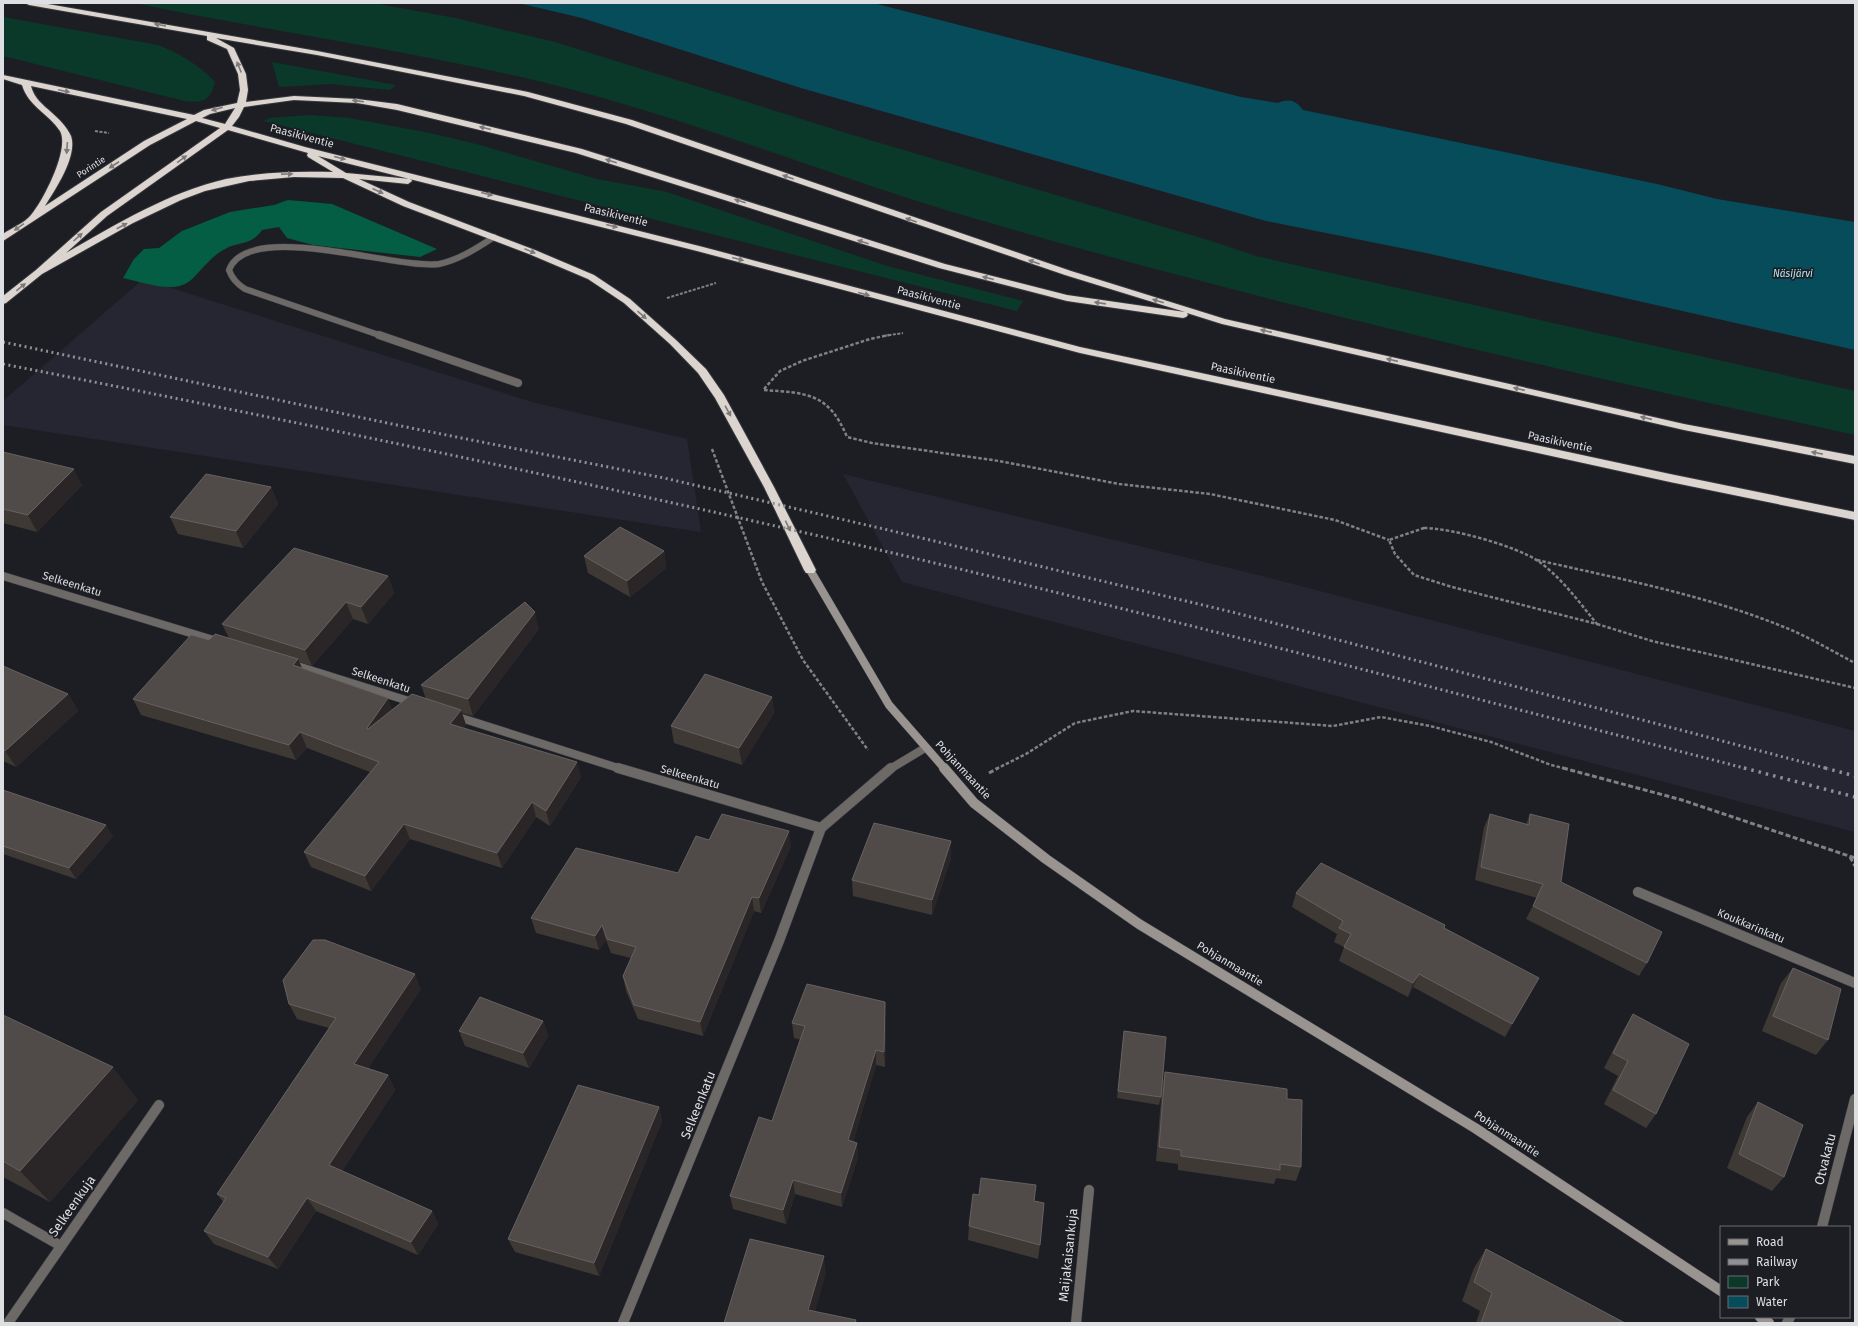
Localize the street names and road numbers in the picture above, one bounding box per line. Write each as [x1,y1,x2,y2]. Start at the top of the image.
street label: Paasikiventie [269,121,335,151]
street label: Porintie [75,154,107,180]
street label: Paasikiventie [583,201,649,229]
street label: Paasikiventie [896,283,962,313]
street label: Paasikiventie [1210,360,1276,386]
street label: Paasikiventie [1527,429,1593,455]
street label: Selkeenkatu [41,569,103,599]
street label: Selkeenkatu [350,664,412,696]
street label: Pohjanmaantie [933,738,993,802]
street label: Selkeenkatu [659,762,721,792]
street label: Koukkarinkatu [1715,906,1787,946]
street label: Pohjanmaantie [1194,939,1266,989]
street label: Selkeenkatu [678,1069,718,1141]
street label: Pohjanmaantie [1472,1108,1542,1160]
street label: Otvakatu [1811,1132,1839,1186]
street label: Selkeenkuja [45,1173,99,1239]
street label: Maijakaisankuja [1056,1207,1080,1303]

